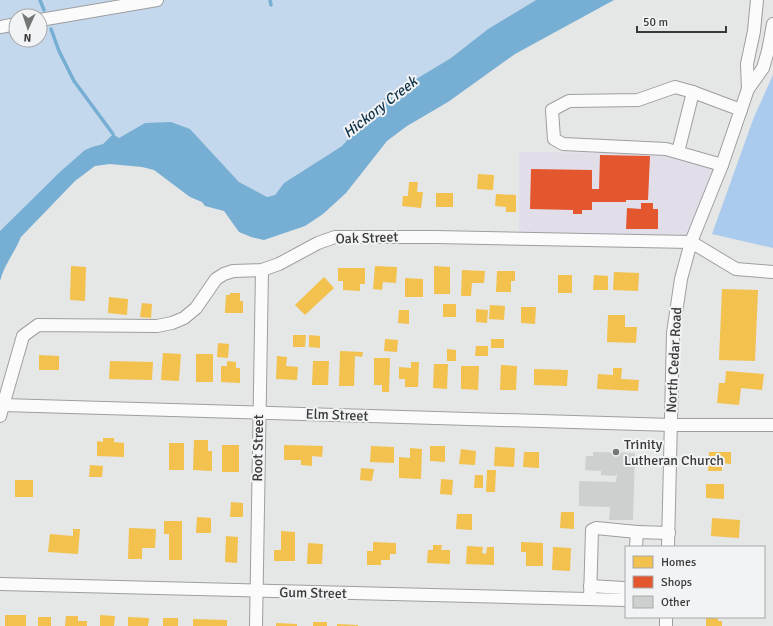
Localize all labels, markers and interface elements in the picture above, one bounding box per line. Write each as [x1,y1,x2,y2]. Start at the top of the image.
north arrow [8,8,48,48]
scale bar [637,8,726,34]
text: 50 m [643,15,668,30]
text: N [23,31,32,44]
water label: Hickory Creek [339,71,422,142]
street label: Oak Street [335,228,399,248]
street label: North Cedar Road [663,307,685,413]
street label: Elm Street [305,405,369,425]
street label: Root Street [249,414,267,482]
place label: Trinity Lutheran Church [624,436,724,469]
marker: Trinity Lutheran Church [611,447,621,457]
legend [625,546,765,618]
text: Homes [661,555,696,570]
text: Shops [661,575,692,590]
street label: Gum Street [279,584,347,602]
text: Other [661,595,691,610]

